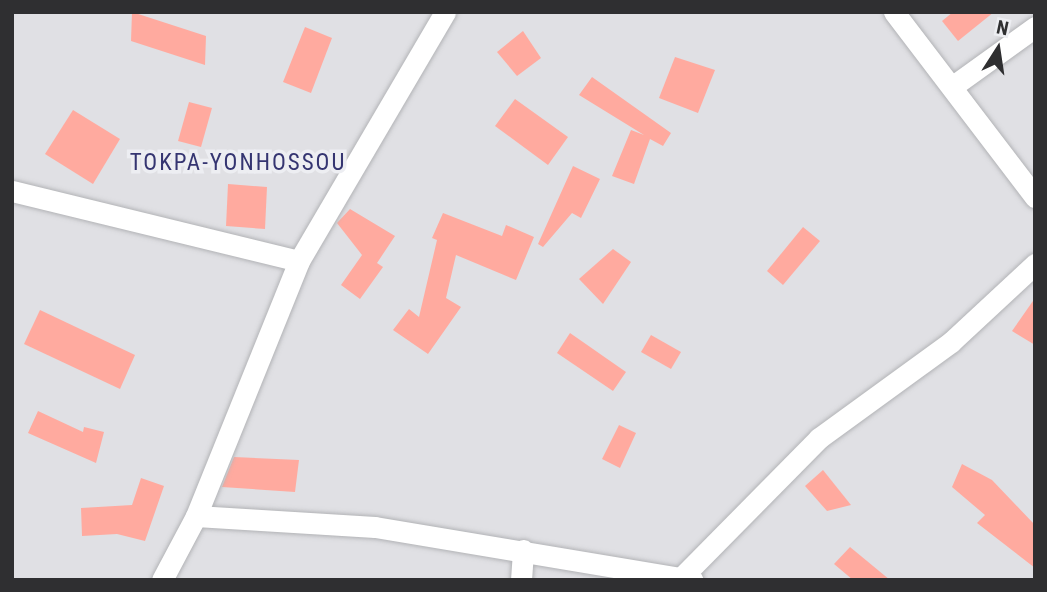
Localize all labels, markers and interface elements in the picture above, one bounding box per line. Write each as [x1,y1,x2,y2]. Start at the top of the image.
north arrow [963,14,1033,84]
text: N [994,16,1011,40]
district label: TOKPA-YONHOSSOU [132,149,344,177]

